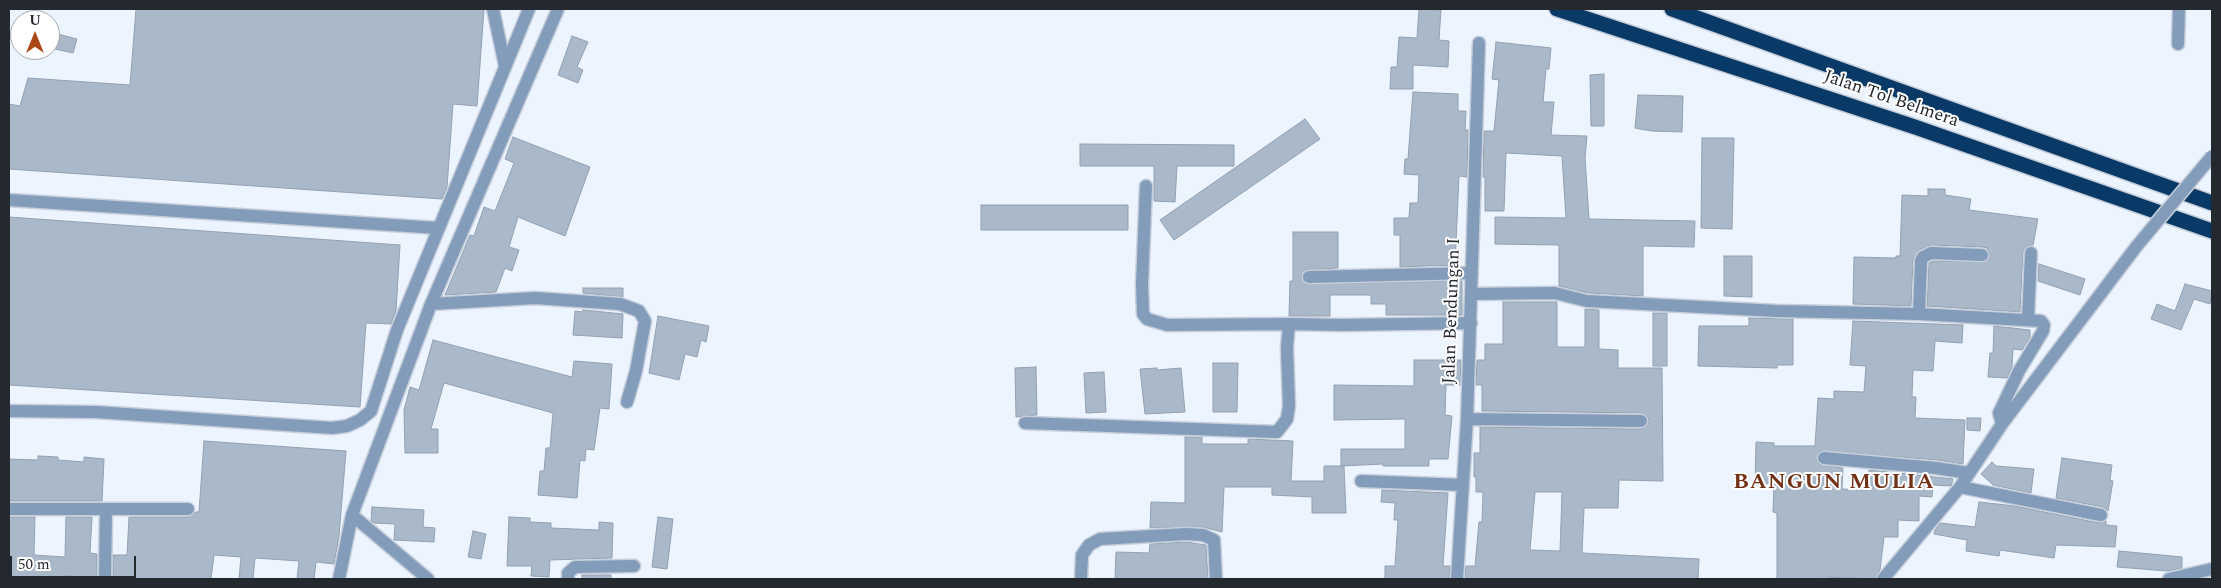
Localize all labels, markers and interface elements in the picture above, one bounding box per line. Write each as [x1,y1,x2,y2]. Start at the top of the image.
north arrow [10,10,60,60]
text: U [29,10,41,31]
street label: Jalan Tol Belmera [1821,67,1961,133]
street label: Jalan Bendungan I [1440,237,1466,385]
district label: BANGUN MULIA [1732,471,1936,497]
scale bar [12,546,139,578]
text: 50 m [18,553,50,576]

